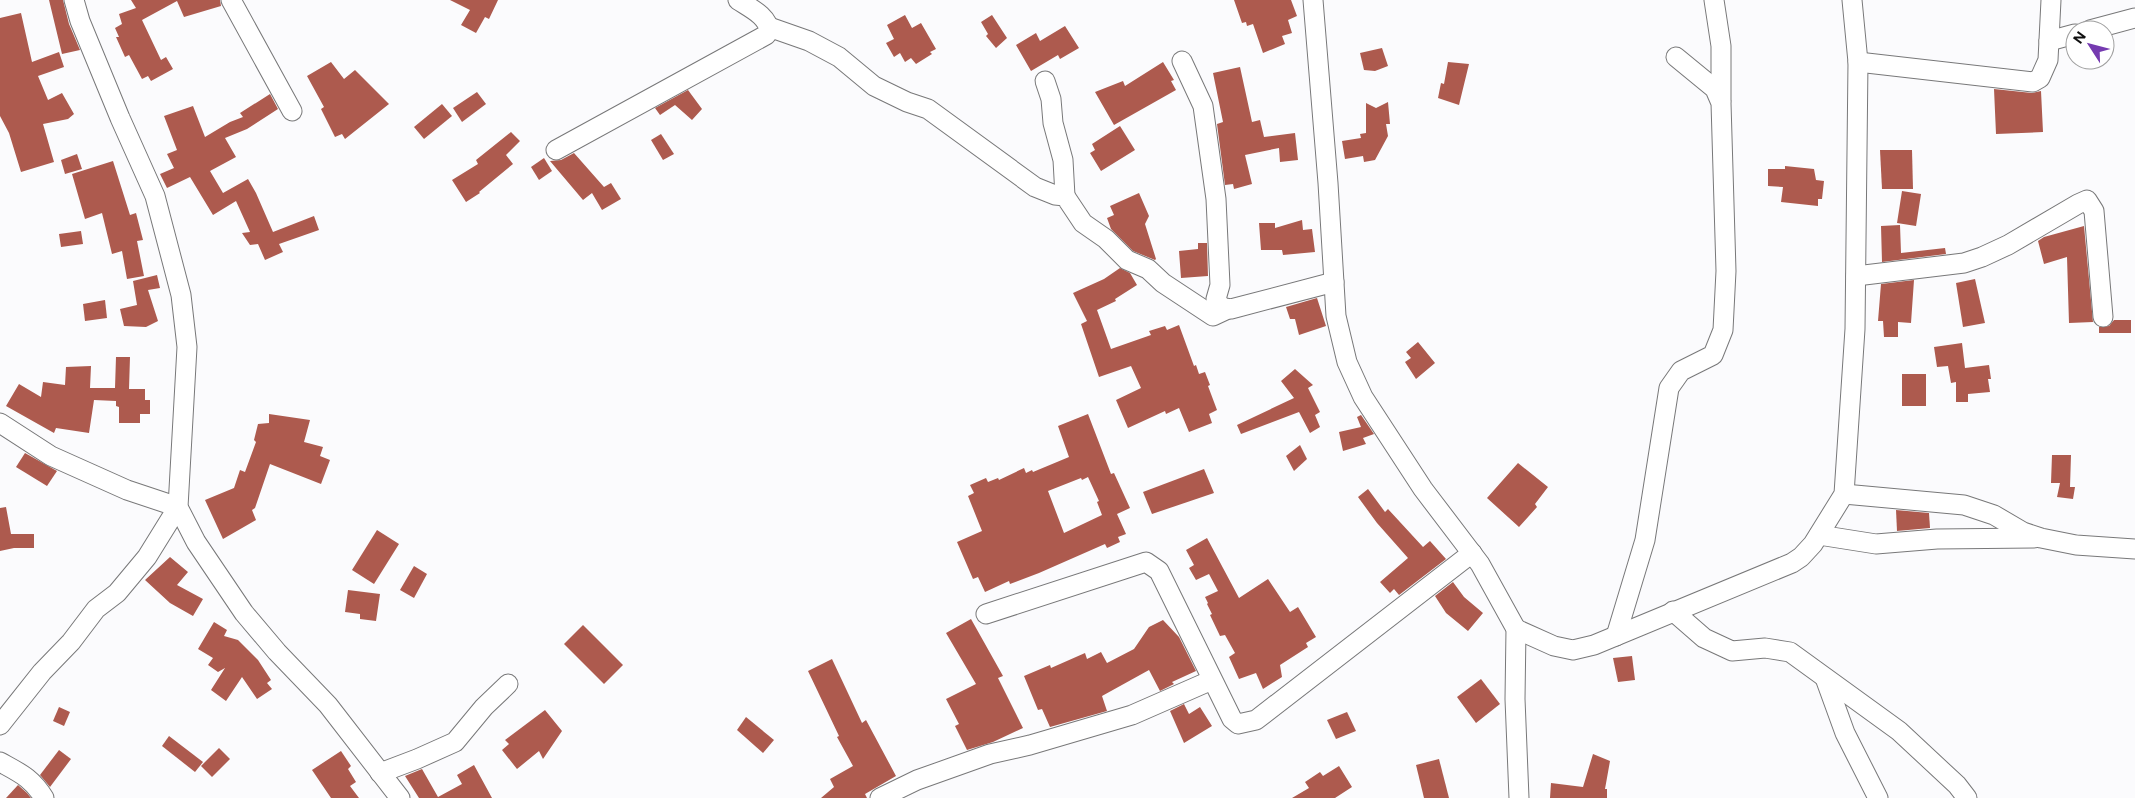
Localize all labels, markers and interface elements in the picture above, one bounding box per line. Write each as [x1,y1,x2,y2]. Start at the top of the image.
north arrow [2065,20,2115,70]
text: N [2070,28,2090,47]

